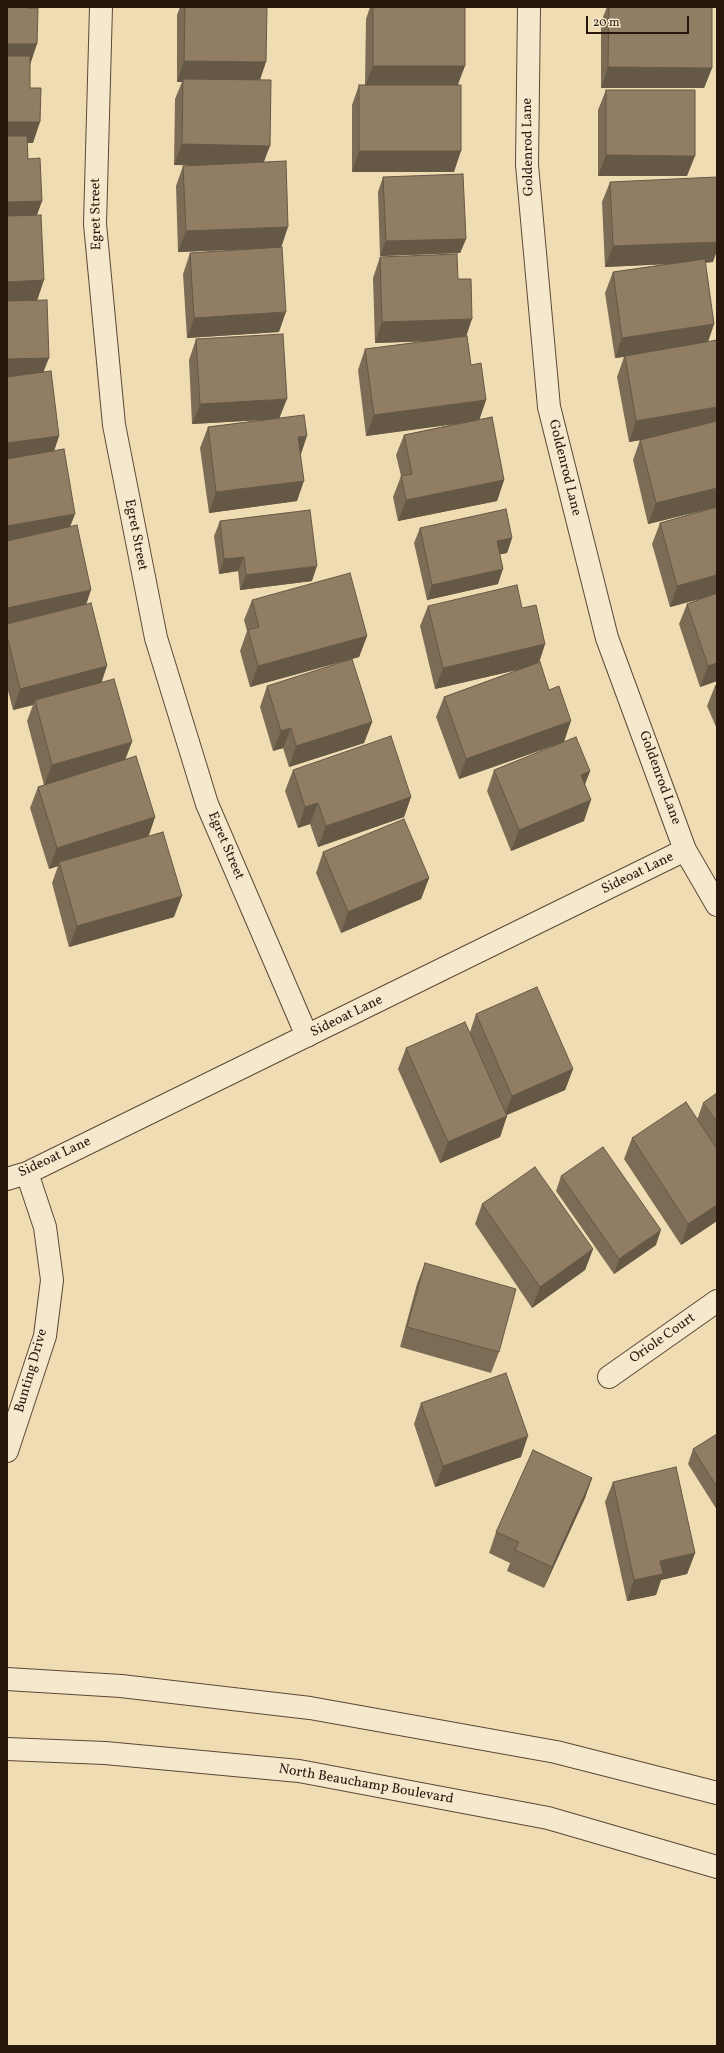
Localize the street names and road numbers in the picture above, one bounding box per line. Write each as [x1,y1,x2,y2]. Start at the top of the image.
street label: Goldenrod Lane [520,98,538,196]
street label: Egret Street [88,178,106,250]
street label: Goldenrod Lane [544,418,584,518]
street label: Egret Street [120,498,150,572]
street label: Goldenrod Lane [634,729,684,827]
street label: Egret Street [203,809,247,883]
street label: Sideoat Lane [599,849,677,899]
street label: Sideoat Lane [308,992,386,1042]
street label: Sideoat Lane [16,1134,94,1182]
street label: Oriole Court [627,1310,699,1368]
street label: Bunting Drive [12,1327,52,1415]
street label: North Beauchamp Boulevard [277,1761,455,1809]

